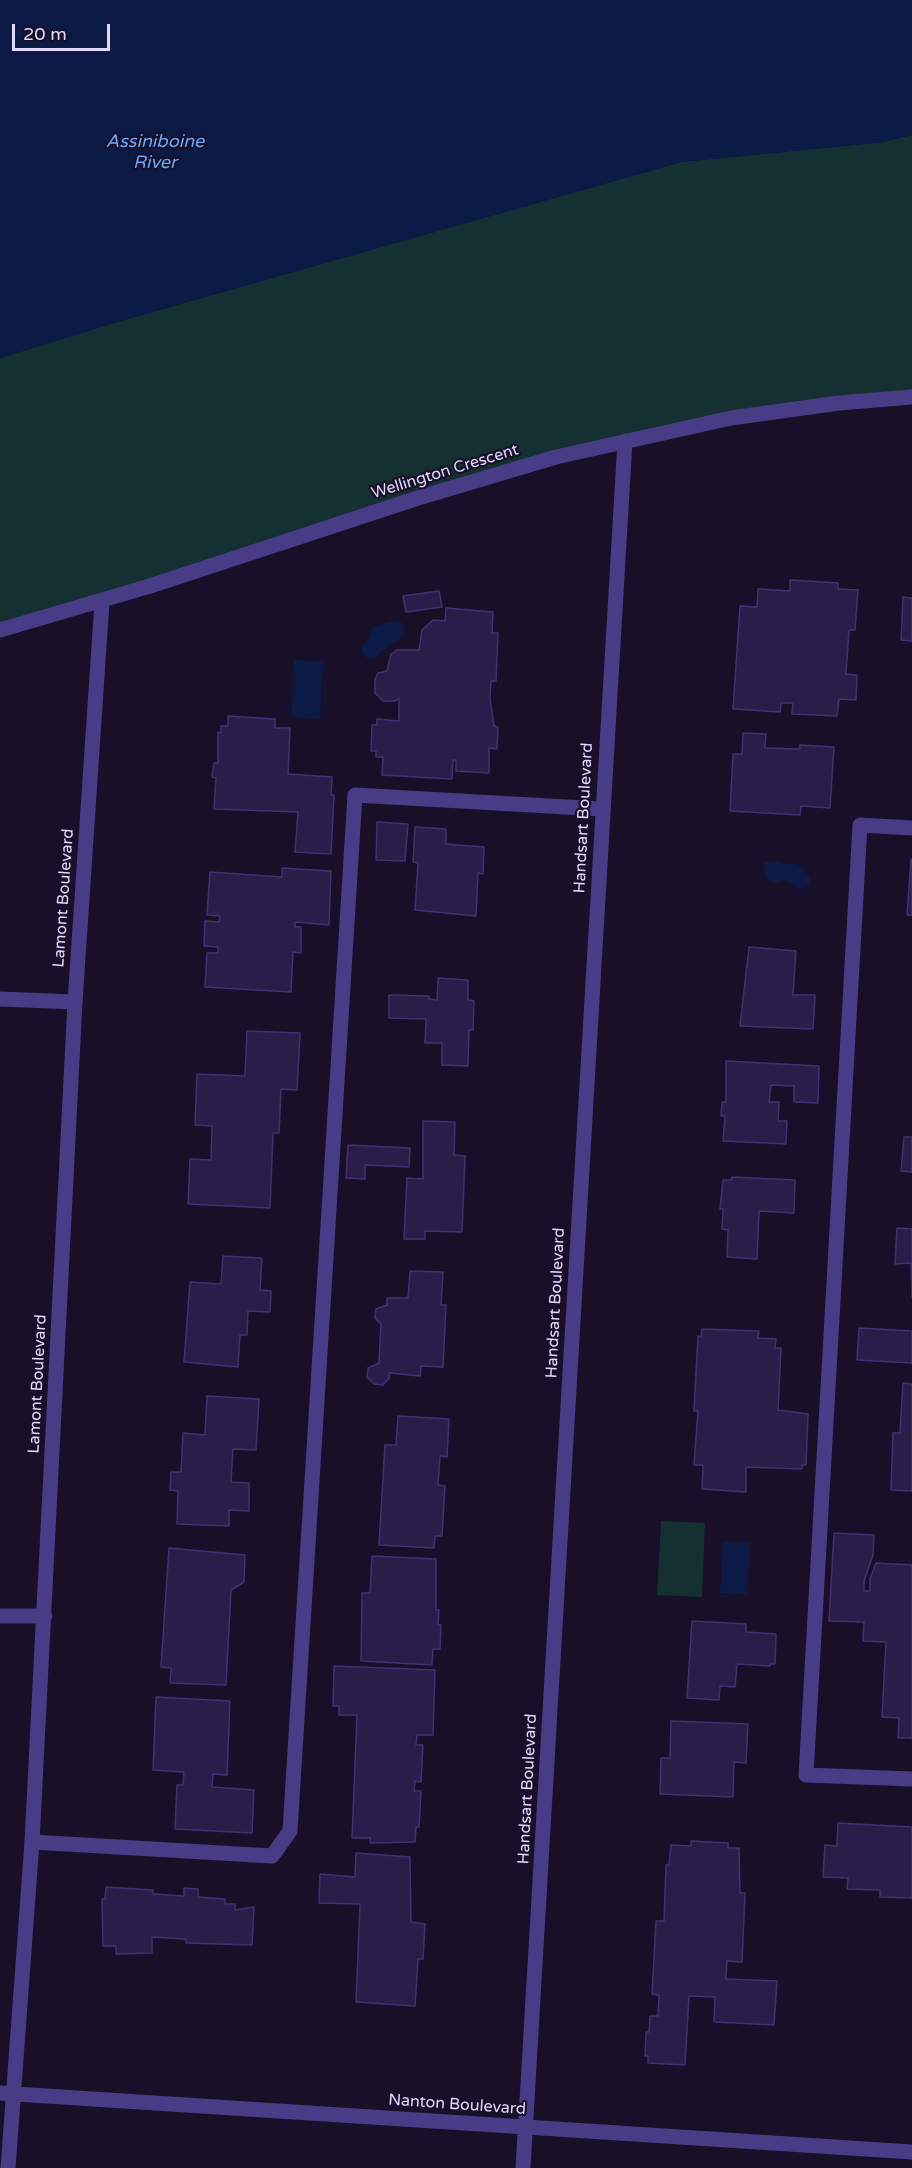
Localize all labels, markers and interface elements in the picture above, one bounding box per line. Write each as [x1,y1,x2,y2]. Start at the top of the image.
scale bar [15,12,112,50]
text: 20 m [23,23,67,45]
water label: Assiniboine River [106,131,204,174]
street label: Wellington Crescent [369,440,521,504]
street label: Handsart Boulevard [570,742,598,894]
street label: Lamont Boulevard [50,828,78,968]
street label: Handsart Boulevard [542,1227,570,1379]
street label: Lamont Boulevard [25,1314,51,1454]
street label: Handsart Boulevard [514,1713,542,1865]
street label: Nanton Boulevard [388,2091,526,2119]

